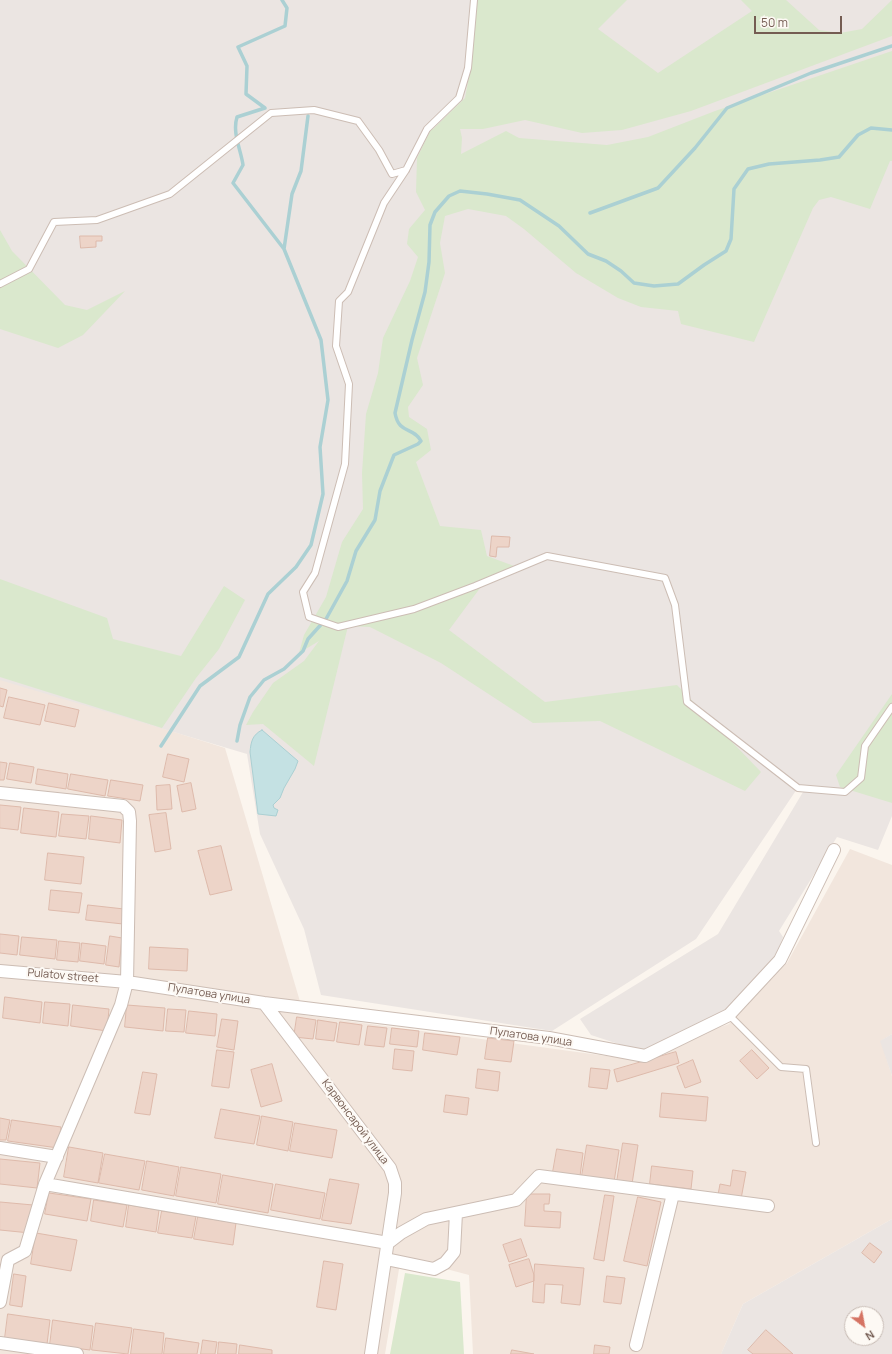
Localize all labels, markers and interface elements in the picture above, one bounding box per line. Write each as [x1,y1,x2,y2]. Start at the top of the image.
scale bar [756,8,844,34]
text: 50 m [761,14,788,31]
street label: Pulatov street [27,966,99,986]
street label: Пулатова улица [167,981,251,1007]
street label: Пулатова улица [489,1025,573,1049]
street label: Карвонсарой улица [319,1077,391,1167]
north arrow [844,1306,884,1346]
text: N [863,1327,877,1344]

